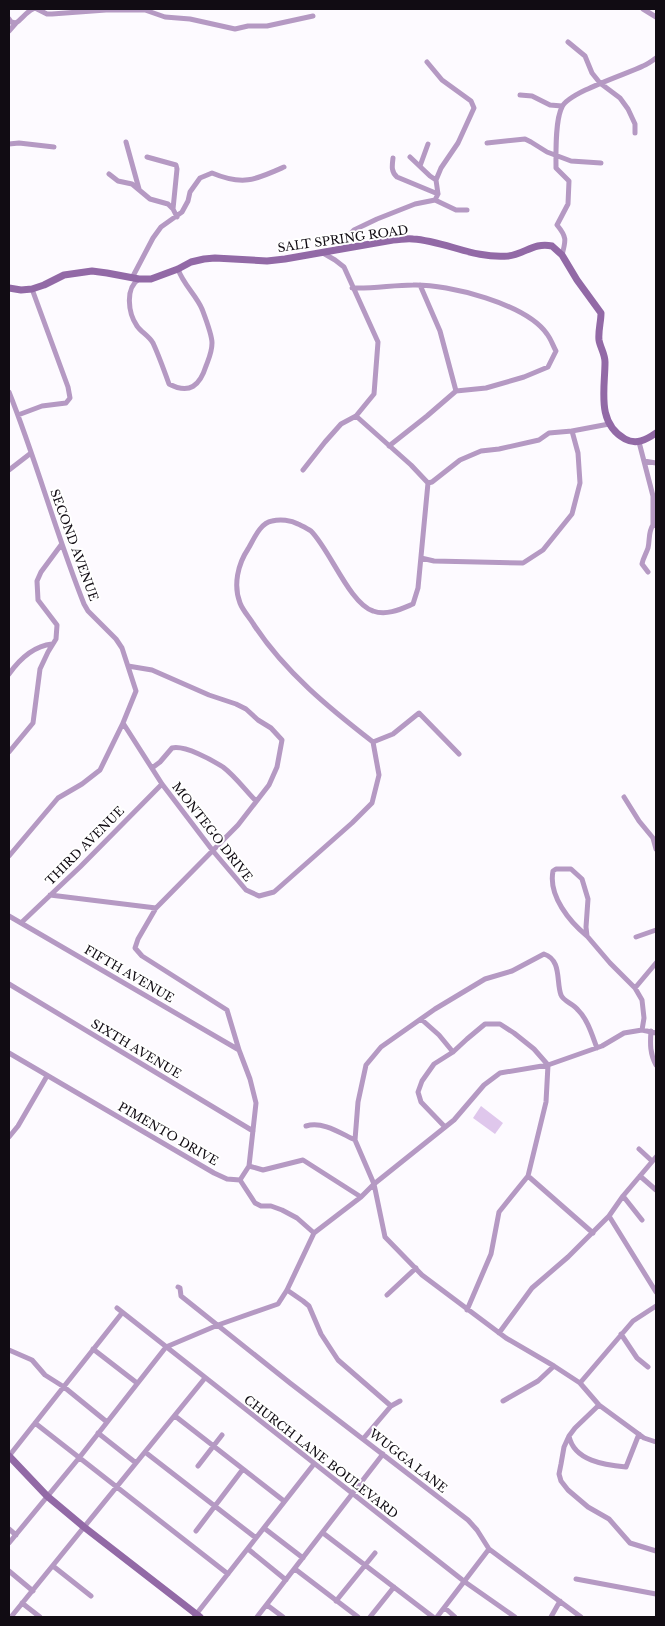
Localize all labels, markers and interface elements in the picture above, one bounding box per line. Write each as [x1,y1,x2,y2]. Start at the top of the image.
street label: SALT SPRING ROAD [277,222,409,255]
street label: SECOND AVENUE [47,487,102,603]
street label: MONTEGO DRIVE [169,779,256,884]
street label: THIRD AVENUE [42,803,127,888]
street label: FIFTH AVENUE [82,942,177,1005]
street label: SIXTH AVENUE [88,1016,184,1082]
street label: PIMENTO DRIVE [115,1099,221,1168]
street label: CHURCH LANE BOULEVARD [241,1392,401,1521]
street label: WUGGA LANE [366,1425,450,1496]

